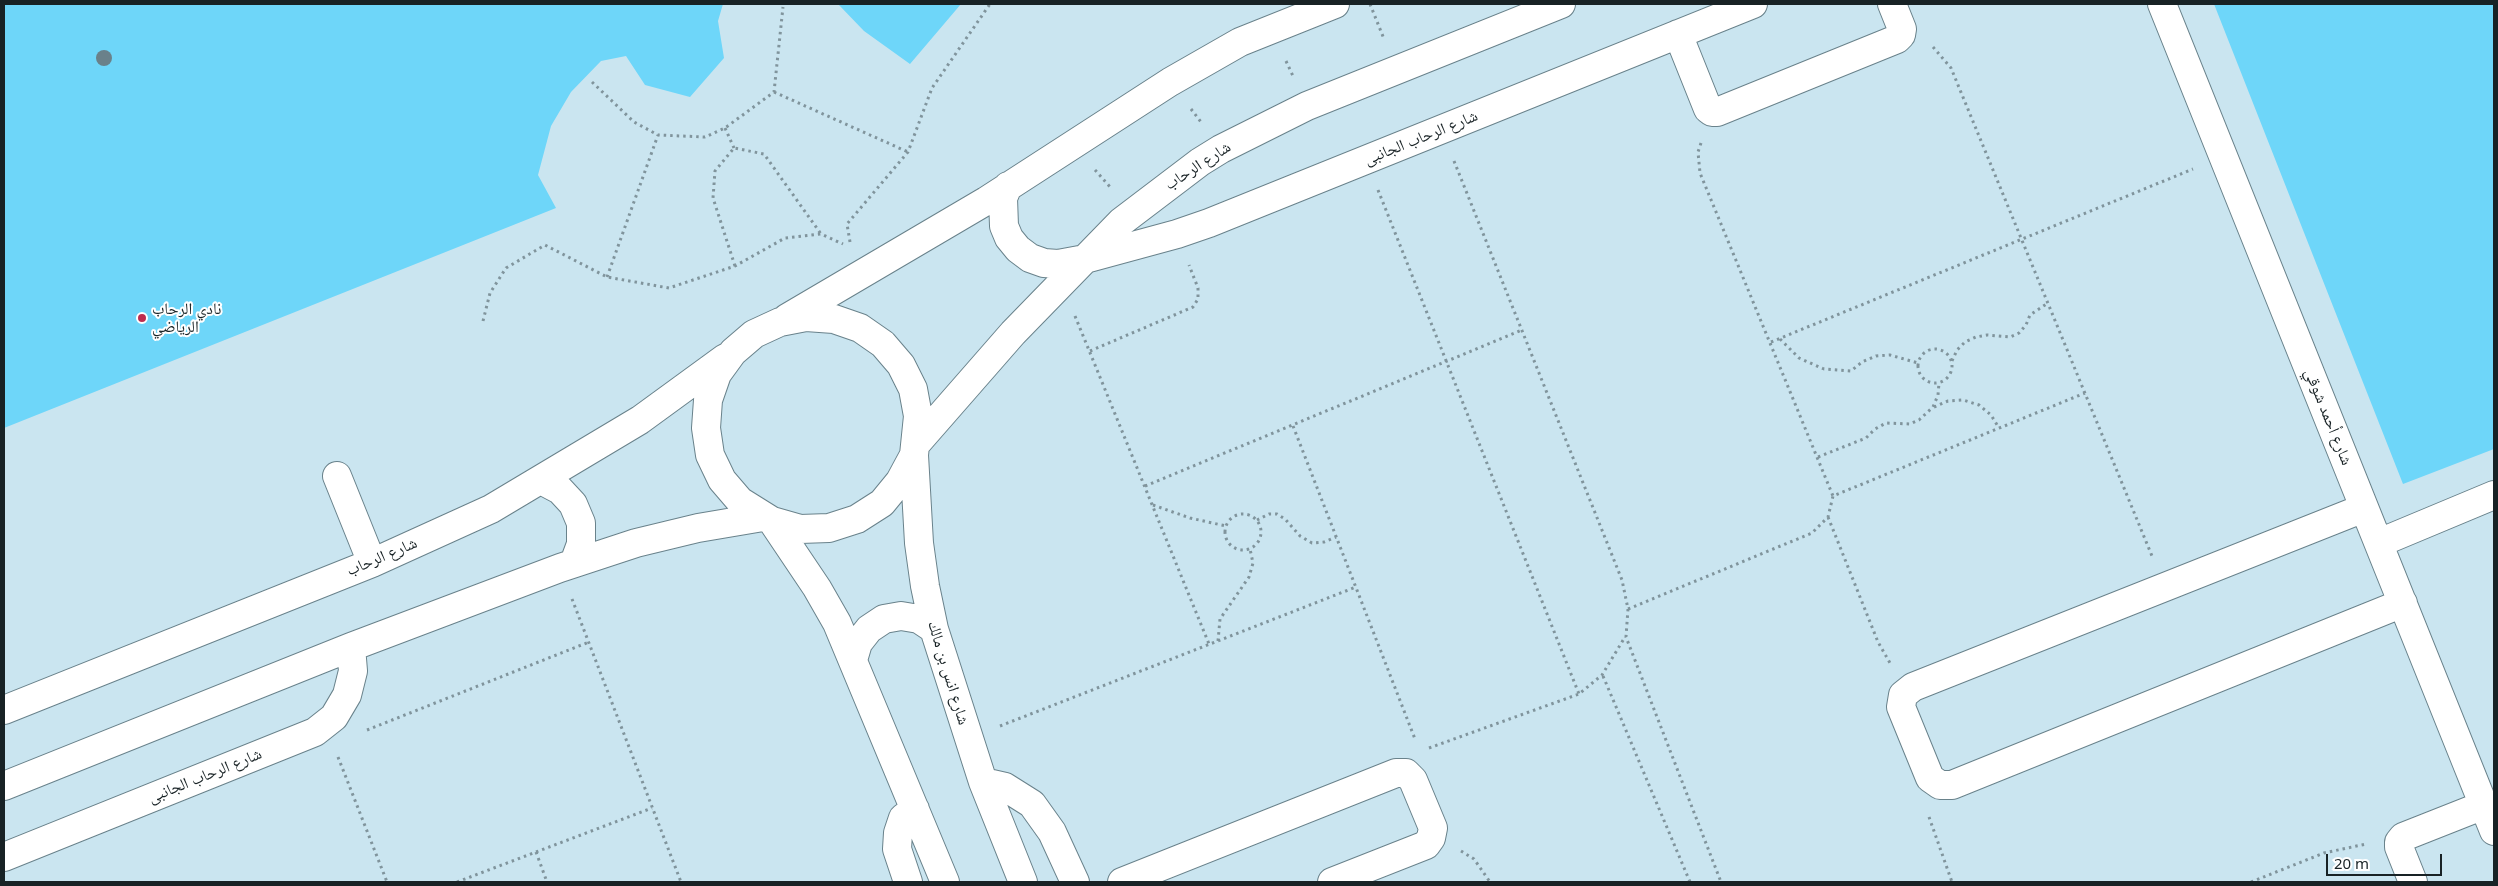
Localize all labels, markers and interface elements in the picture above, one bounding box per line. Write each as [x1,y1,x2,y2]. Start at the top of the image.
street label: شارع الرحاب الجانبى [1361,106,1481,170]
street label: شارع الرحاب [1161,138,1235,194]
place label: نادي الرحاب الرياضي [152,299,221,337]
marker: نادي الرحاب الرياضي [136,312,148,324]
street label: شارع أحمد شوقي [2300,366,2356,468]
street label: شارع الرحاب [344,534,420,580]
street label: شارع انس بن مالك [923,619,973,727]
street label: شارع الرحاب الجانبى [145,744,265,808]
scale bar [2328,844,2444,876]
text: 20 m [2334,853,2369,873]

